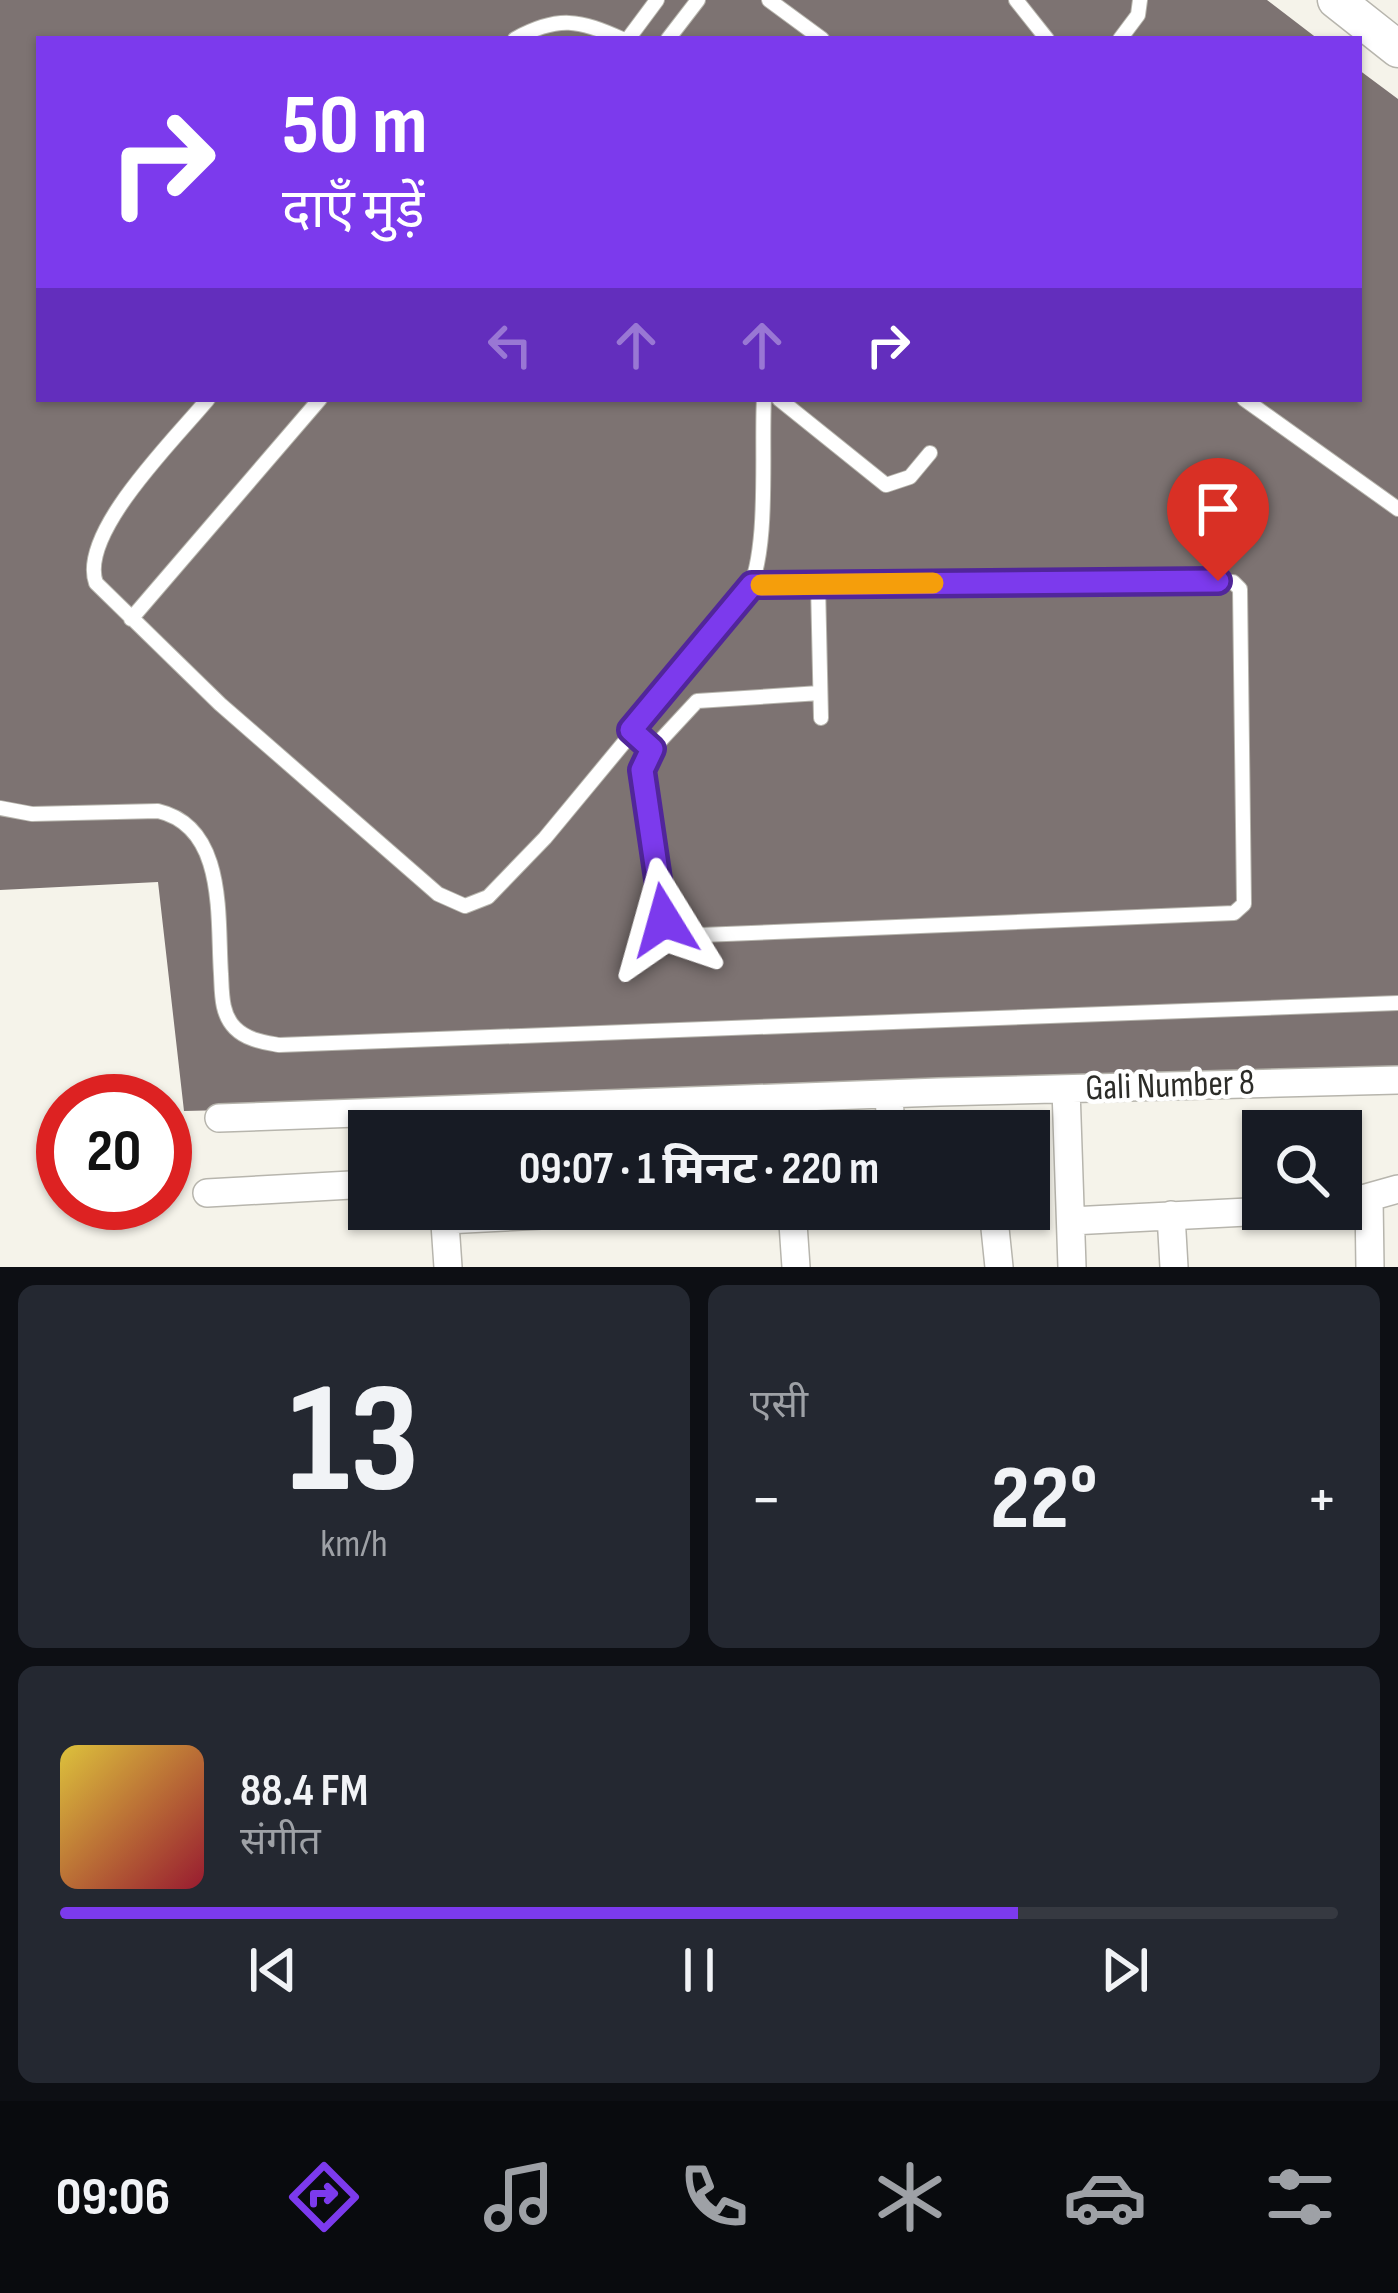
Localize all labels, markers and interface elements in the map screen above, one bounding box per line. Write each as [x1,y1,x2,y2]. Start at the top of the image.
text: 50 m [282,76,428,177]
icon: right [84,84,240,240]
text: दाएँ मुड़ें [282,178,424,243]
icon: left [477,312,543,378]
icon: ahead [603,312,669,378]
icon: ahead [729,312,795,378]
icon: right [855,312,921,378]
pin [1167,458,1269,581]
icon: arrive [1185,476,1251,542]
position arrow [601,857,727,983]
street label: Gali Number 8 [1085,1062,1255,1110]
speed limit sign: 20 [36,1074,192,1230]
map controls [1242,1110,1362,1230]
button: search [1242,1110,1362,1230]
text: 09:07 · 1 मिनट · 220 m [519,1142,879,1197]
text: 13 [288,1349,420,1536]
text: एसी [750,1382,808,1429]
text: 22° [990,1446,1098,1554]
text: − [750,1461,782,1540]
text: + [1306,1461,1338,1540]
text: km/h [320,1521,388,1568]
text: 88.4 FM [240,1764,368,1819]
text: संगीत [240,1819,321,1866]
icon: previous [240,1937,306,2003]
icon: pause [666,1937,732,2003]
icon: next [1092,1937,1158,2003]
icon: directions [282,2155,366,2239]
icon: music [477,2155,561,2239]
icon: phone [672,2155,756,2239]
icon: climate [868,2155,952,2239]
icon: car [1063,2155,1147,2239]
icon: filters [1258,2155,1342,2239]
text: 09:06 [56,2165,170,2230]

